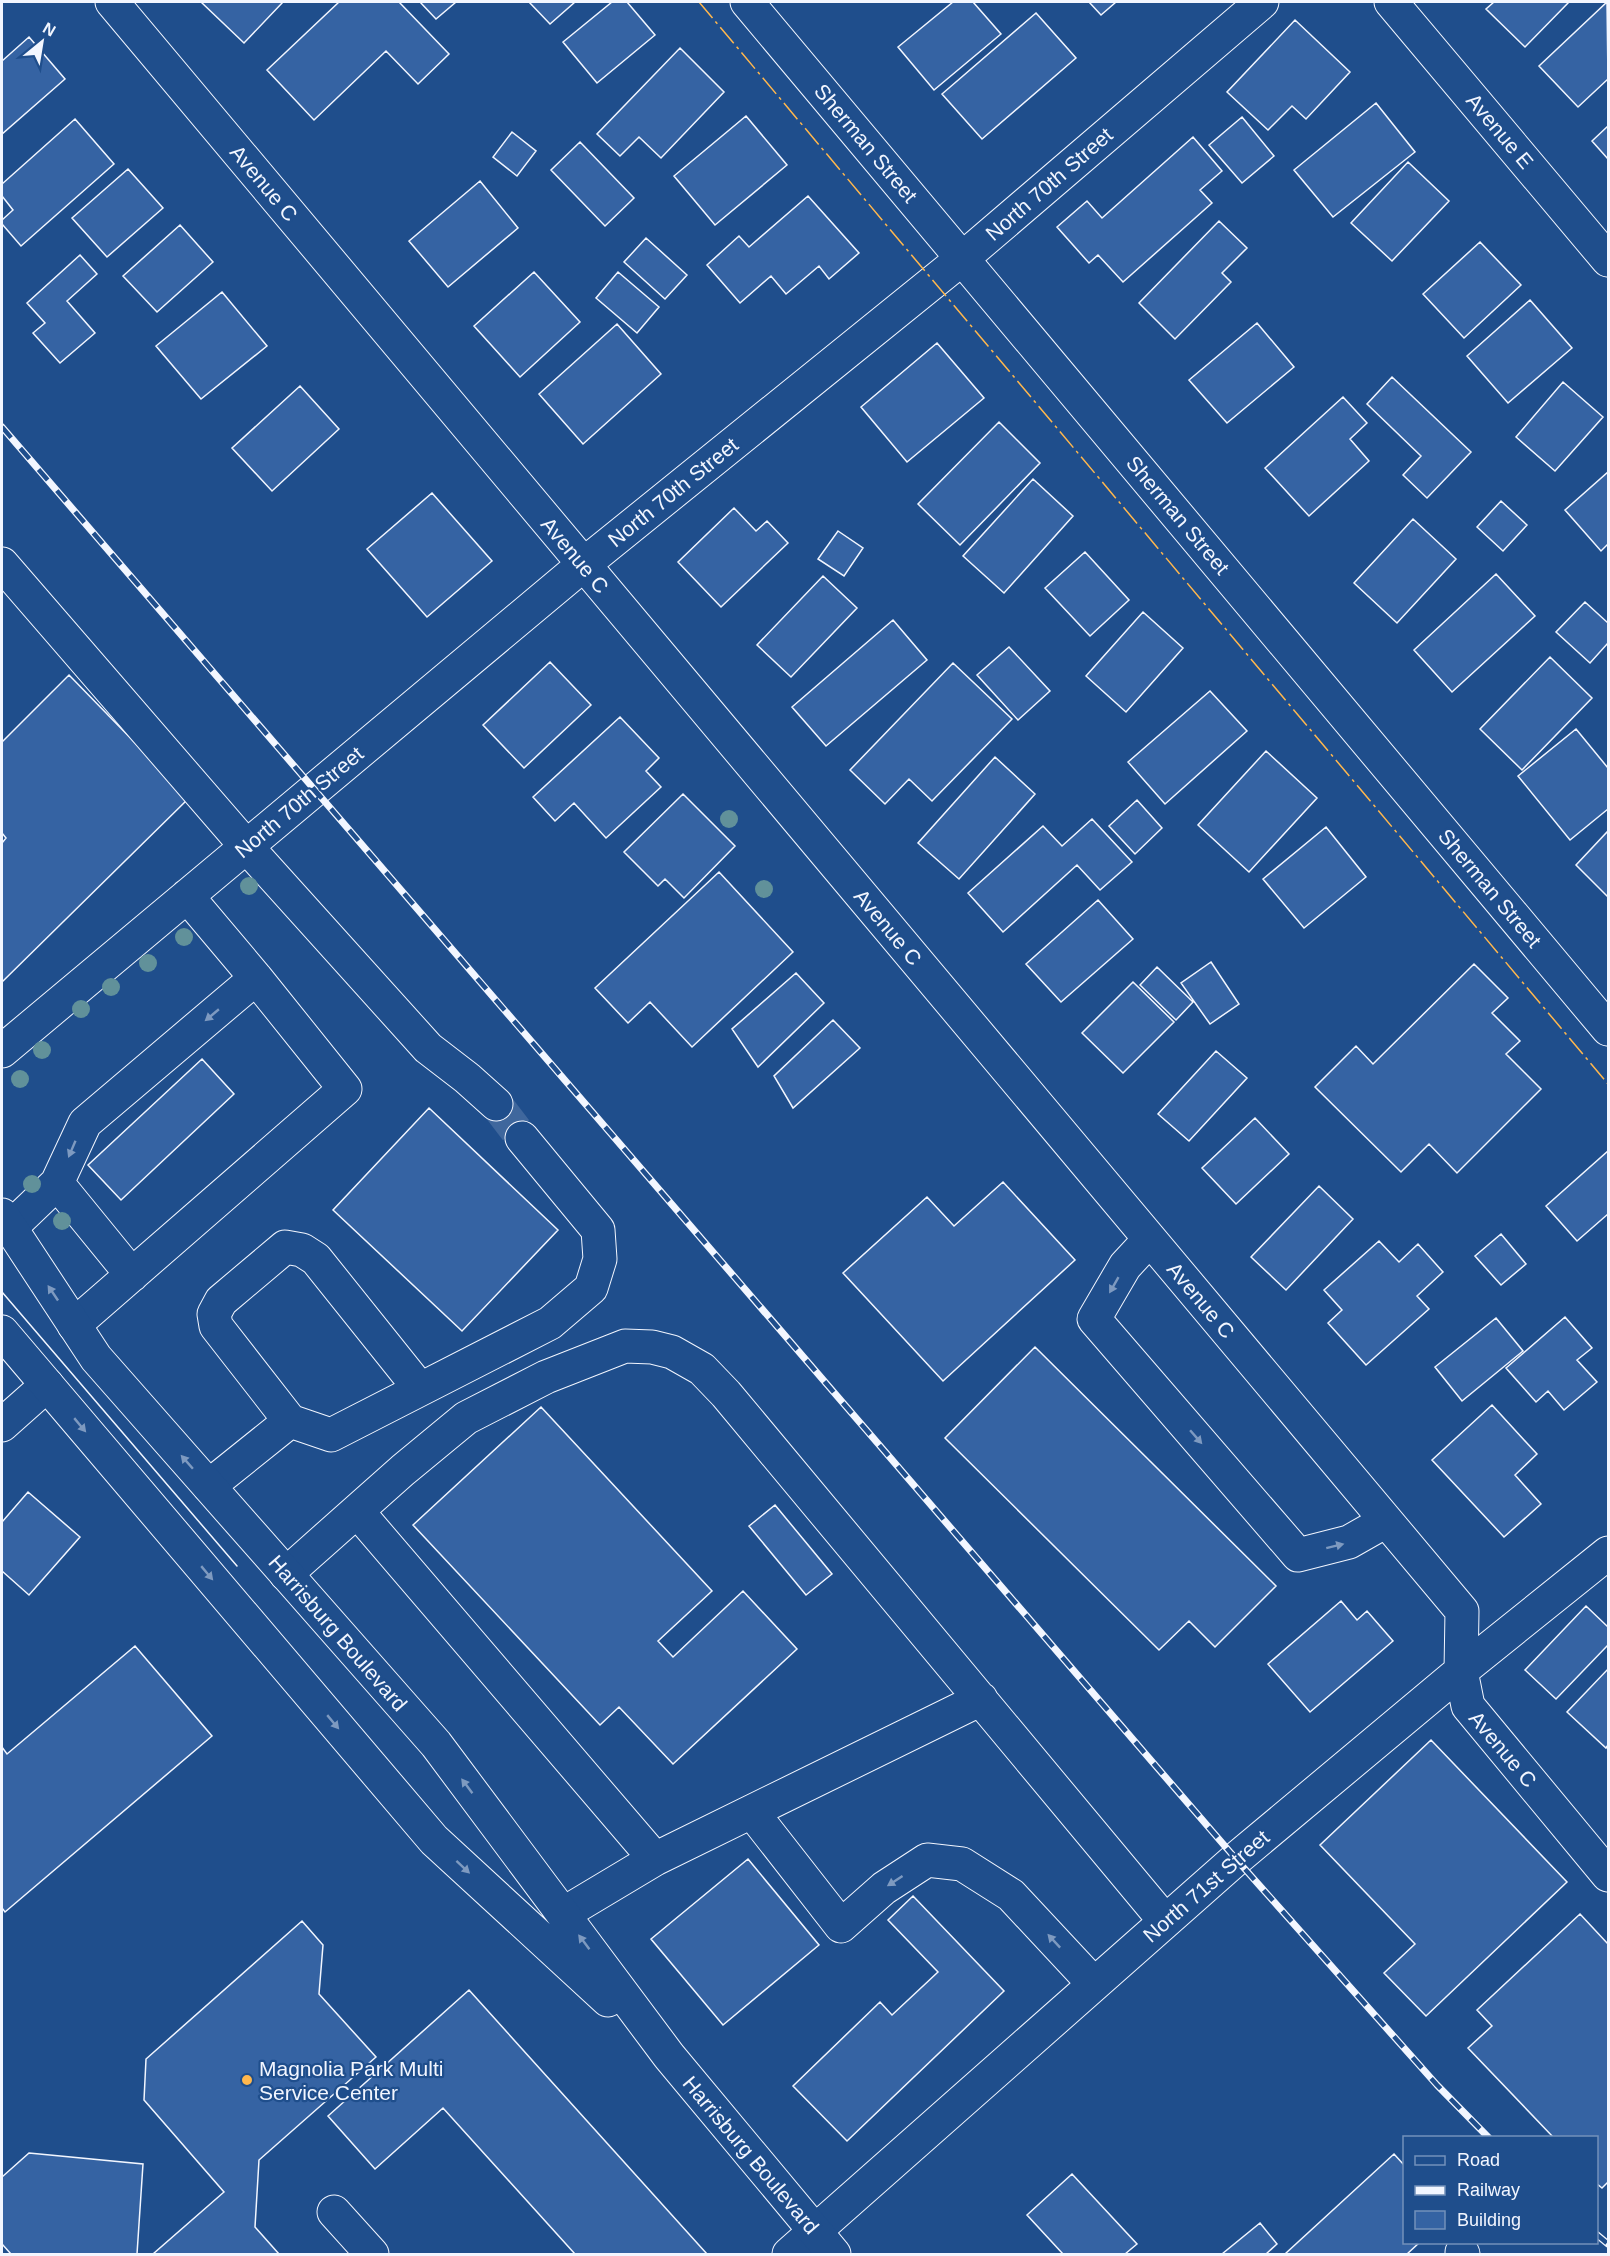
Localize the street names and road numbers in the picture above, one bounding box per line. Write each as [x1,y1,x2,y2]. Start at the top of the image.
street label: Sherman Street [810,79,922,207]
street label: Avenue E [1462,89,1538,173]
street label: North 70th Street [981,123,1117,245]
street label: Avenue C [226,140,302,226]
street label: North 70th Street [604,433,743,551]
street label: Sherman Street [1122,451,1234,579]
street label: Avenue C [537,512,613,598]
street label: North 70th Street [230,742,368,862]
street label: Sherman Street [1434,824,1546,952]
street label: Avenue C [850,884,926,970]
street label: Avenue C [1163,1257,1239,1343]
street label: Harrisburg Boulevard [264,1551,412,1715]
street label: Avenue C [1465,1706,1541,1792]
street label: North 71st Street [1139,1825,1274,1947]
street label: Harrisburg Boulevard [678,2072,824,2238]

